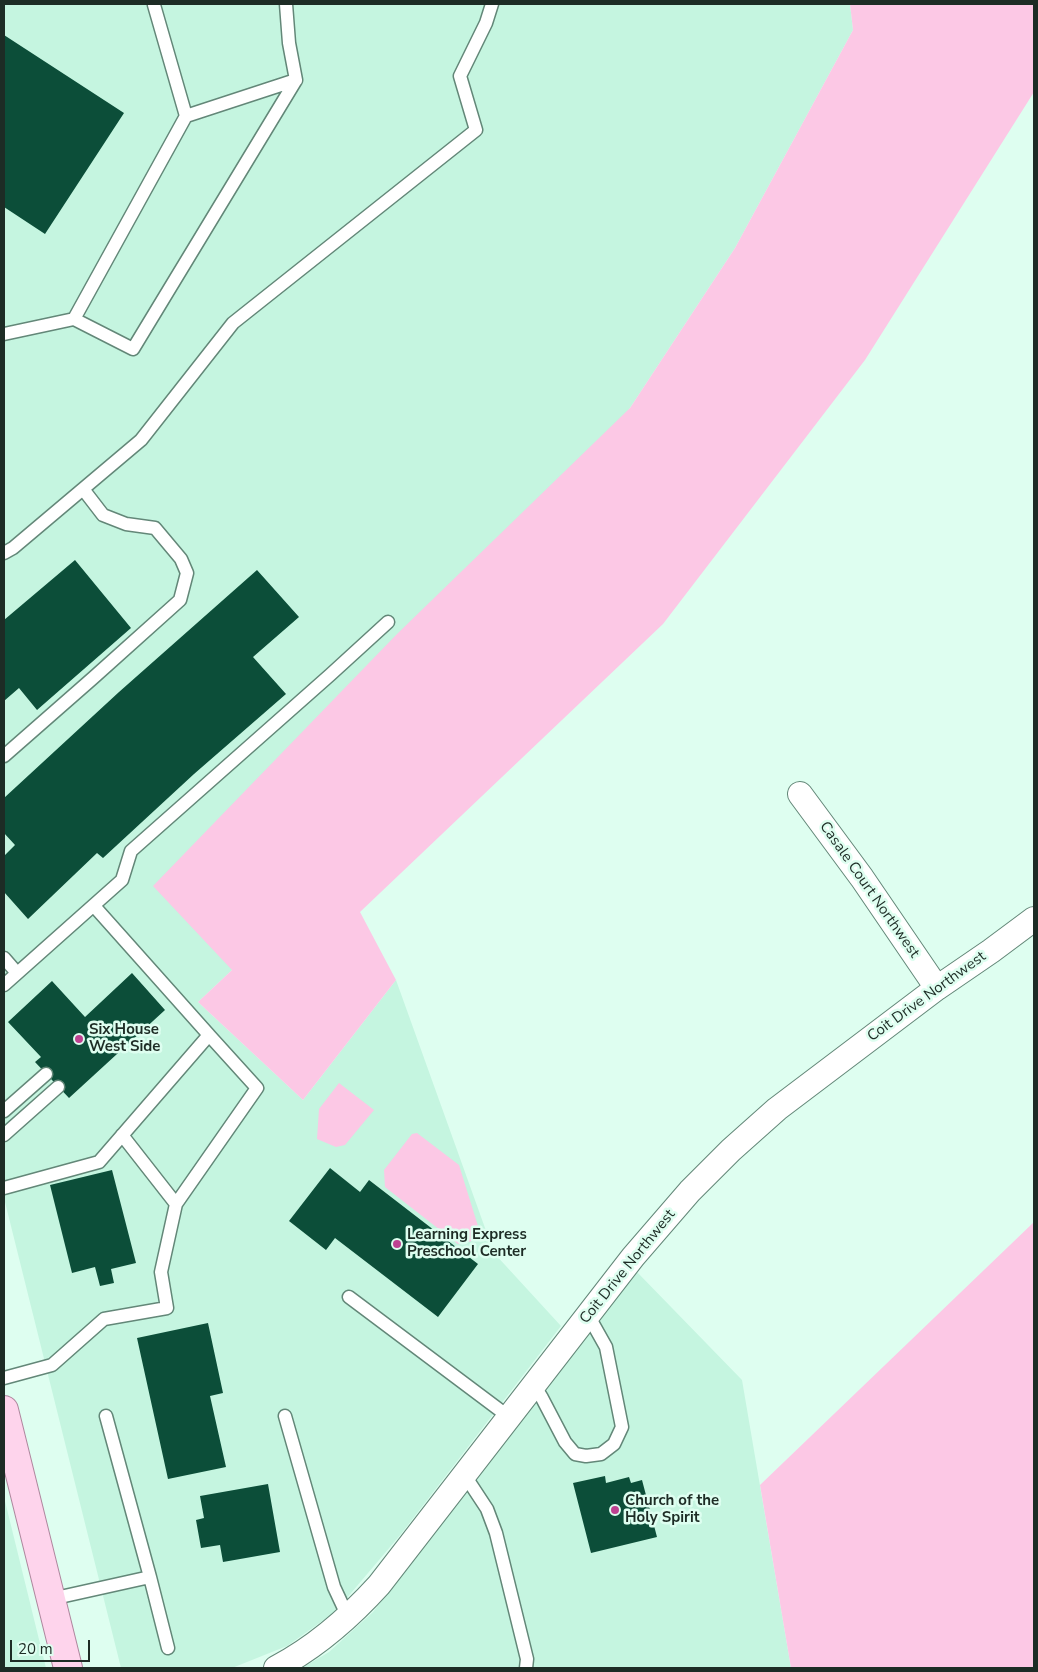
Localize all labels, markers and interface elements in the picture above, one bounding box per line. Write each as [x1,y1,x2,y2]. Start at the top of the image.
street label: Casale Court Northwest [815,818,923,962]
street label: Coit Drive Northwest [864,948,990,1046]
place label: Six House West Side [89,1021,160,1056]
marker: Six House West Side [73,1033,85,1045]
street label: Coit Drive Northwest [576,1206,680,1328]
place label: Learning Express Preschool Center [407,1226,527,1261]
marker: Learning Express Preschool Center [391,1238,403,1250]
place label: Church of the Holy Spirit [625,1492,719,1527]
marker: Church of the Holy Spirit [609,1504,621,1516]
scale bar [12,1630,92,1662]
text: 20 m [18,1639,53,1659]

